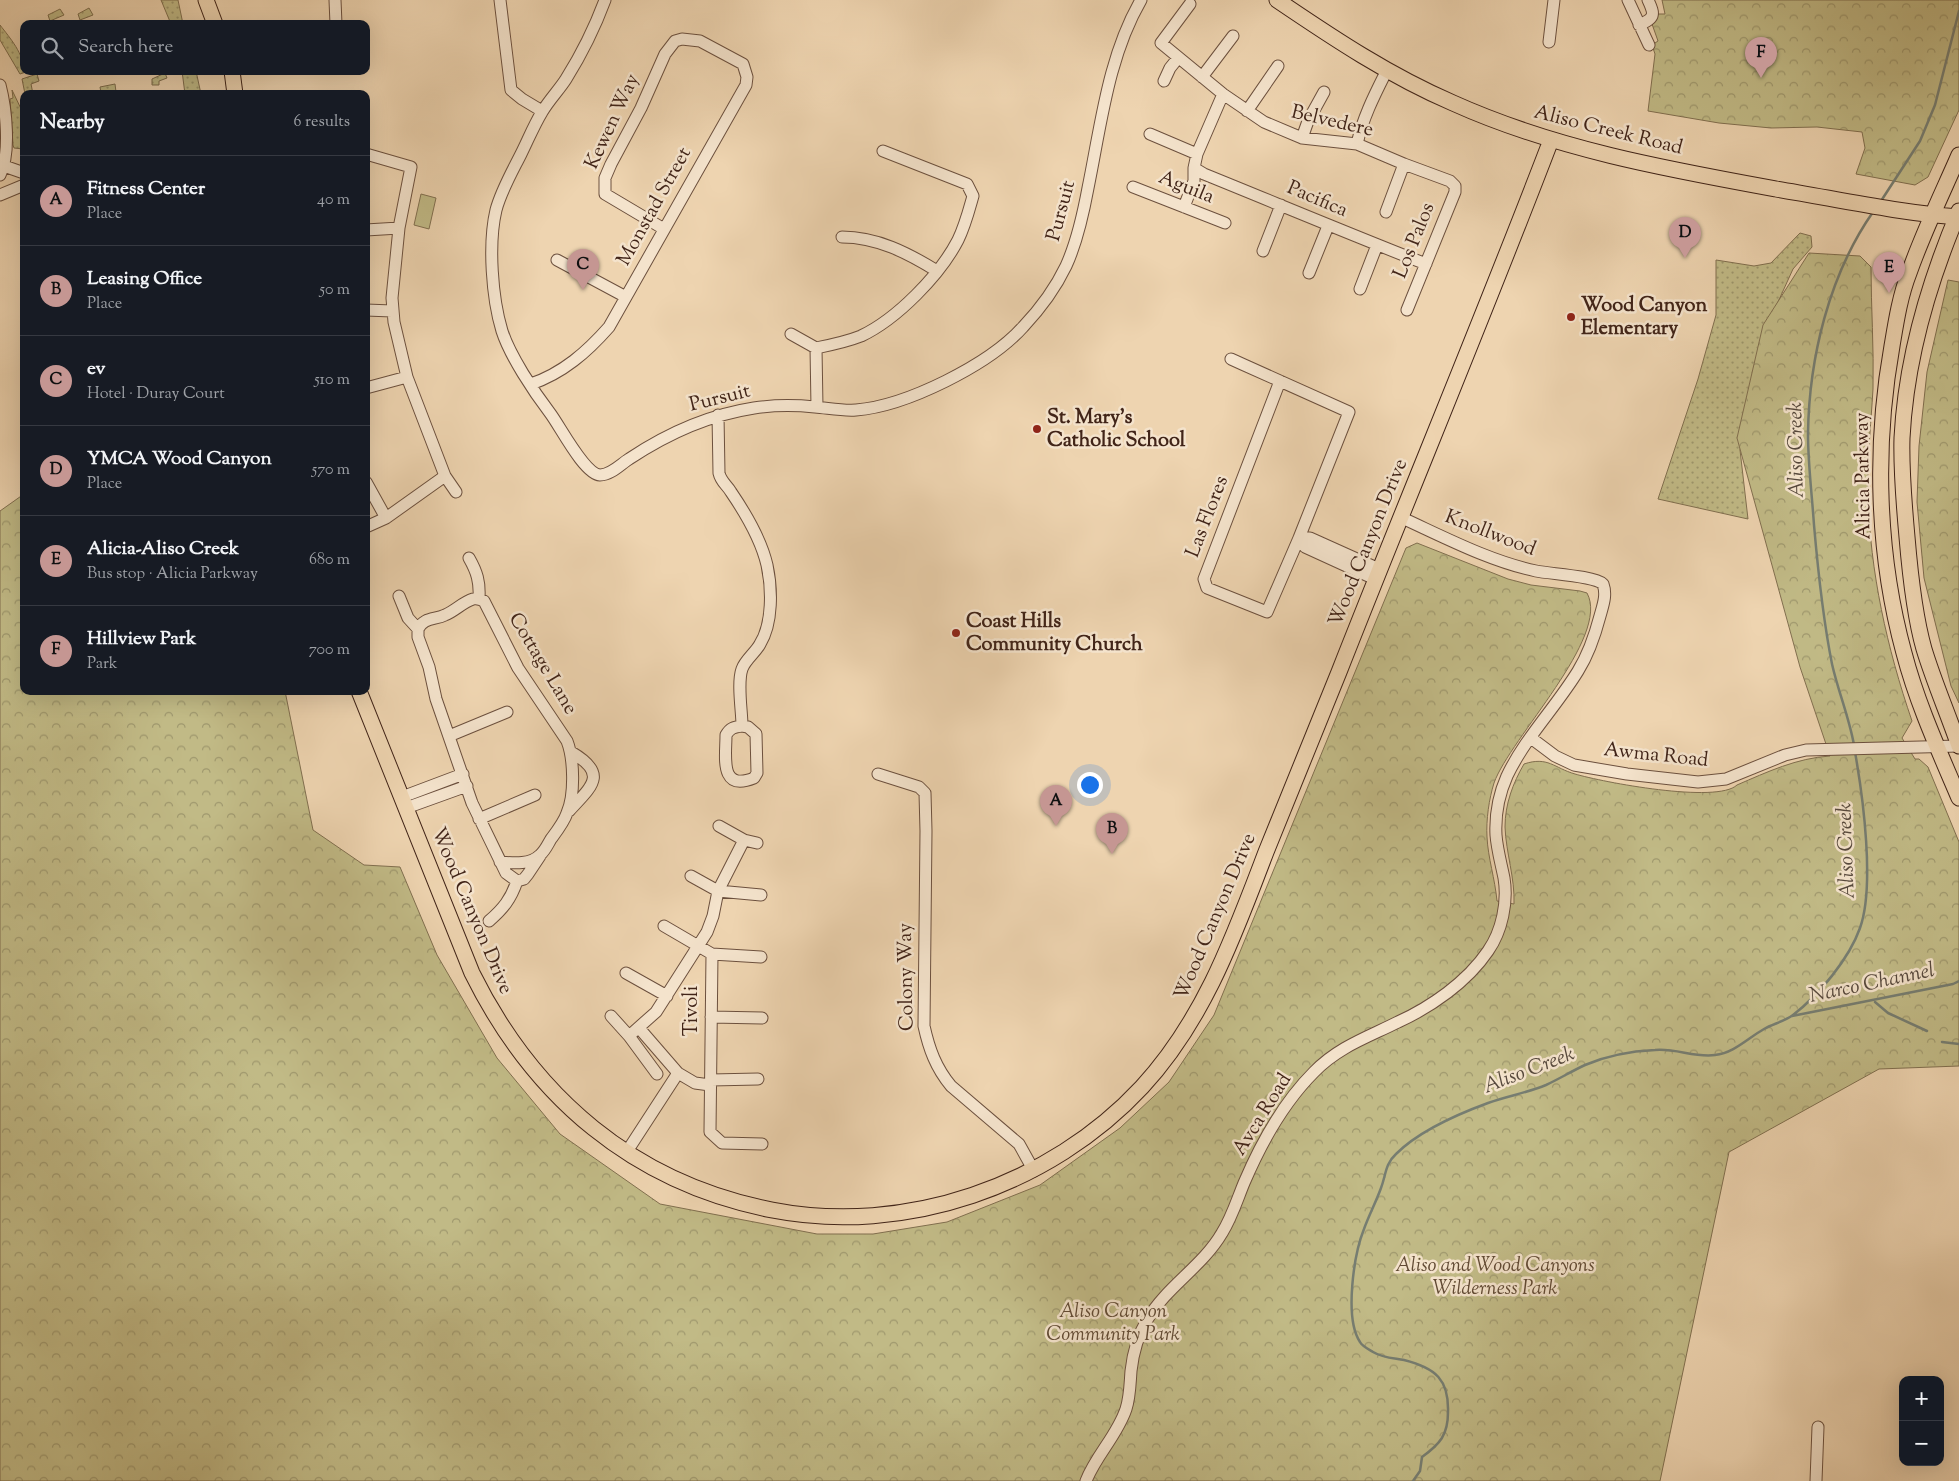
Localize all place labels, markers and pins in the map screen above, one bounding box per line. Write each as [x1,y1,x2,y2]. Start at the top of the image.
pin: F [1745,37,1777,78]
pin: D [1669,217,1701,258]
pin: C [567,249,599,290]
pin: E [1873,252,1905,293]
place label: Wood Canyon Elementary [1581,292,1708,344]
marker: Wood Canyon Elementary [1565,311,1577,323]
place label: St. Mary's Catholic School [1047,404,1186,456]
marker: St. Mary's Catholic School [1031,423,1043,435]
place label: Coast Hills Community Church [966,608,1143,660]
marker: Coast Hills Community Church [950,627,962,639]
pin: A [1040,785,1072,826]
pin: B [1096,813,1128,854]

